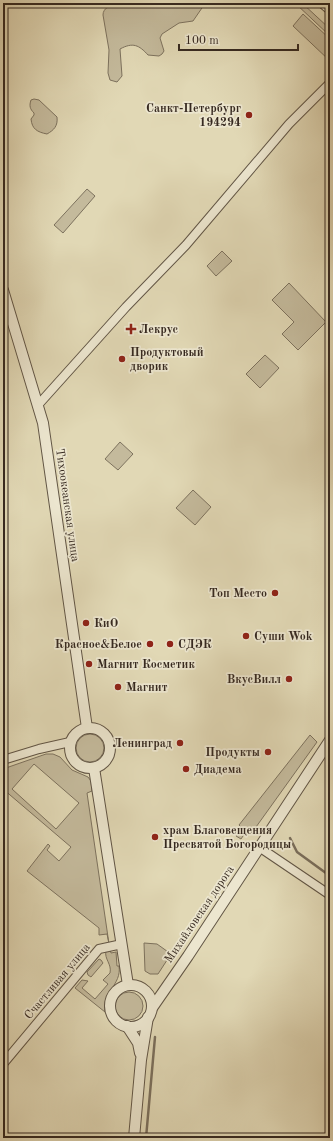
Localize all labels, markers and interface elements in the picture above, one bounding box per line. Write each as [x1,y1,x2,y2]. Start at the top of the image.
scale bar [179,26,298,52]
text: 100 m [185,35,219,47]
place label: Санкт-Петербург 194294 [146,103,241,129]
marker: Санкт-Петербург 194294 [244,110,254,120]
marker: Лекрус [126,324,136,334]
place label: Лекрус [139,324,179,336]
place label: Продуктовый дворик [130,347,204,373]
marker: Продуктовый дворик [117,354,127,364]
street label: Тихоокеанская улица [53,448,81,563]
place label: Топ Место [209,588,267,600]
marker: Топ Место [270,588,280,598]
marker: КиО [81,618,91,628]
place label: КиО [94,618,118,630]
marker: Суши Wok [241,631,251,641]
place label: Суши Wok [254,631,313,643]
place label: Красное&Белое [55,639,142,651]
marker: Красное&Белое [145,639,155,649]
marker: СДЭК [165,639,175,649]
place label: СДЭК [178,639,212,651]
marker: Магнит Косметик [84,659,94,669]
place label: Магнит Косметик [97,659,195,671]
place label: ВкусВилл [227,674,281,686]
marker: ВкусВилл [284,674,294,684]
marker: Магнит [113,682,123,692]
place label: Магнит [126,682,168,694]
place label: Ленинград [112,738,172,750]
marker: Ленинград [175,738,185,748]
place label: Продукты [205,747,260,759]
marker: Продукты [263,747,273,757]
marker: Диадема [181,764,191,774]
place label: Диадема [194,764,242,776]
place label: храм Благовещения Пресвятой Богородицы [163,825,291,851]
marker: храм Благовещения Пресвятой Богородицы [150,832,160,842]
street label: Михайловская дорога [163,864,237,965]
street label: Счастливая улица [23,941,93,1022]

